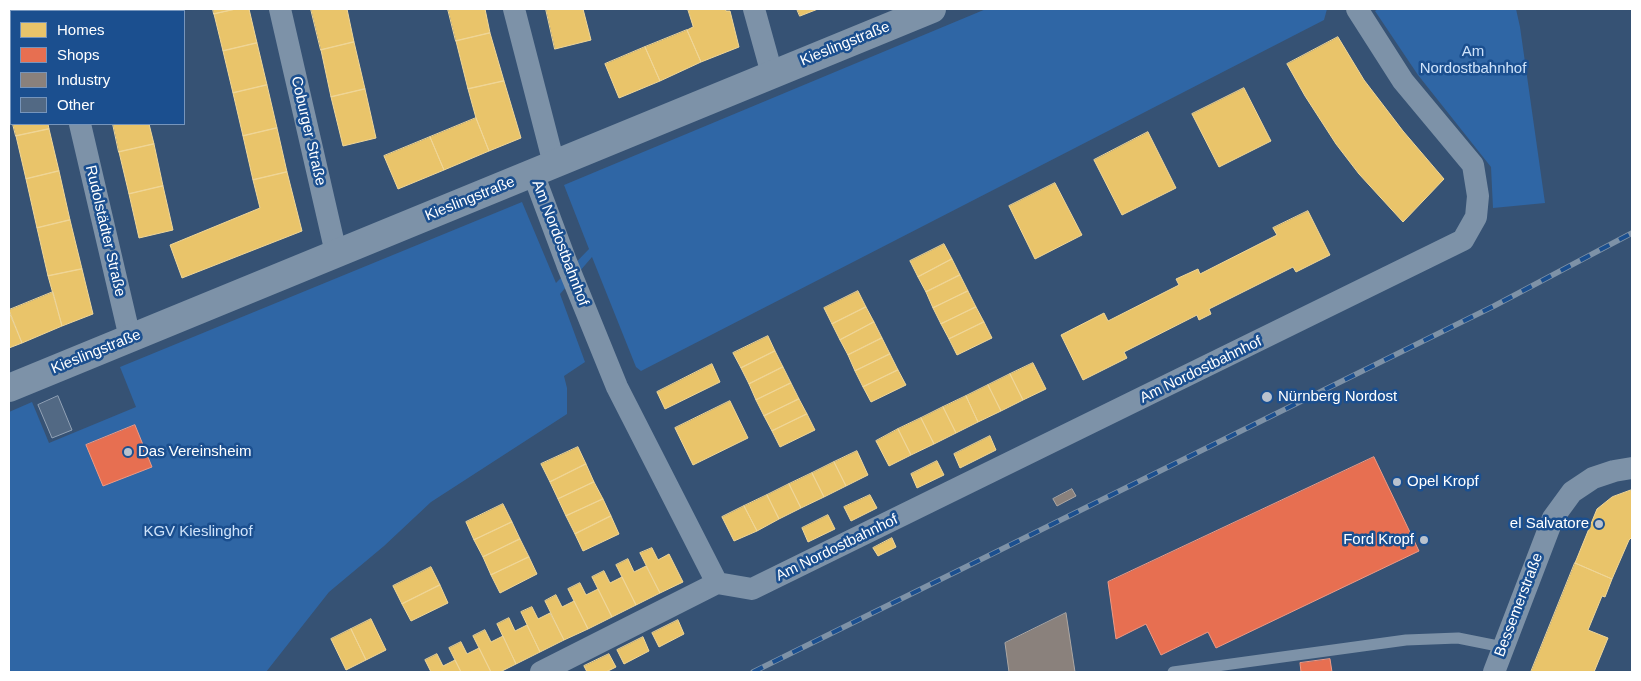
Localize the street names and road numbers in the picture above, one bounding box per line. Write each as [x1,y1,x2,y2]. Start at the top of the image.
street label: Kieslingstraße [798,18,892,70]
street label: Coburger Straße [287,75,329,187]
street label: Rudolstädter Straße [81,164,129,298]
street label: Kieslingstraße [423,173,517,225]
street label: Am Nordostbahnhof [528,177,592,309]
street label: Kieslingstraße [49,326,143,378]
street label: Am Nordostbahnhof [1137,333,1265,407]
street label: Am Nordostbahnhof [773,511,901,585]
street label: Bessemerstraße [1491,550,1547,660]

